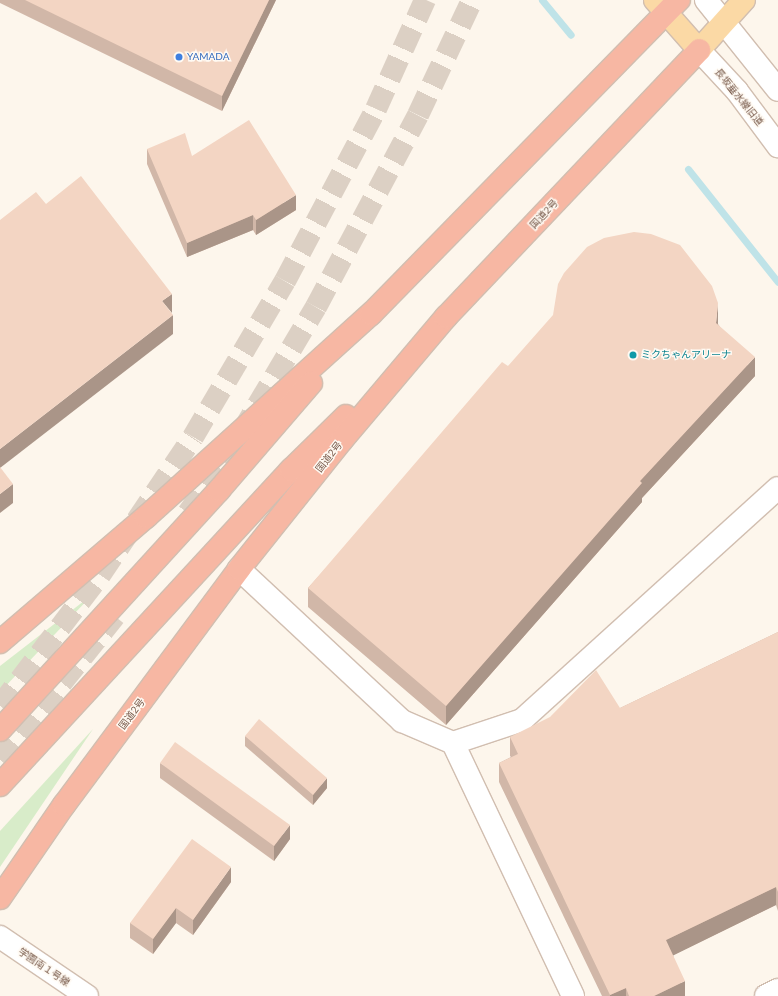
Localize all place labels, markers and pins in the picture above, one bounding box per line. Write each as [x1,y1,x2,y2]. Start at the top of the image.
place label: YAMADA [187,51,230,63]
marker: YAMADA [174,52,184,62]
place label: ミクちゃんアリーナ [641,349,731,361]
marker: ミクちゃんアリーナ [628,350,638,360]

